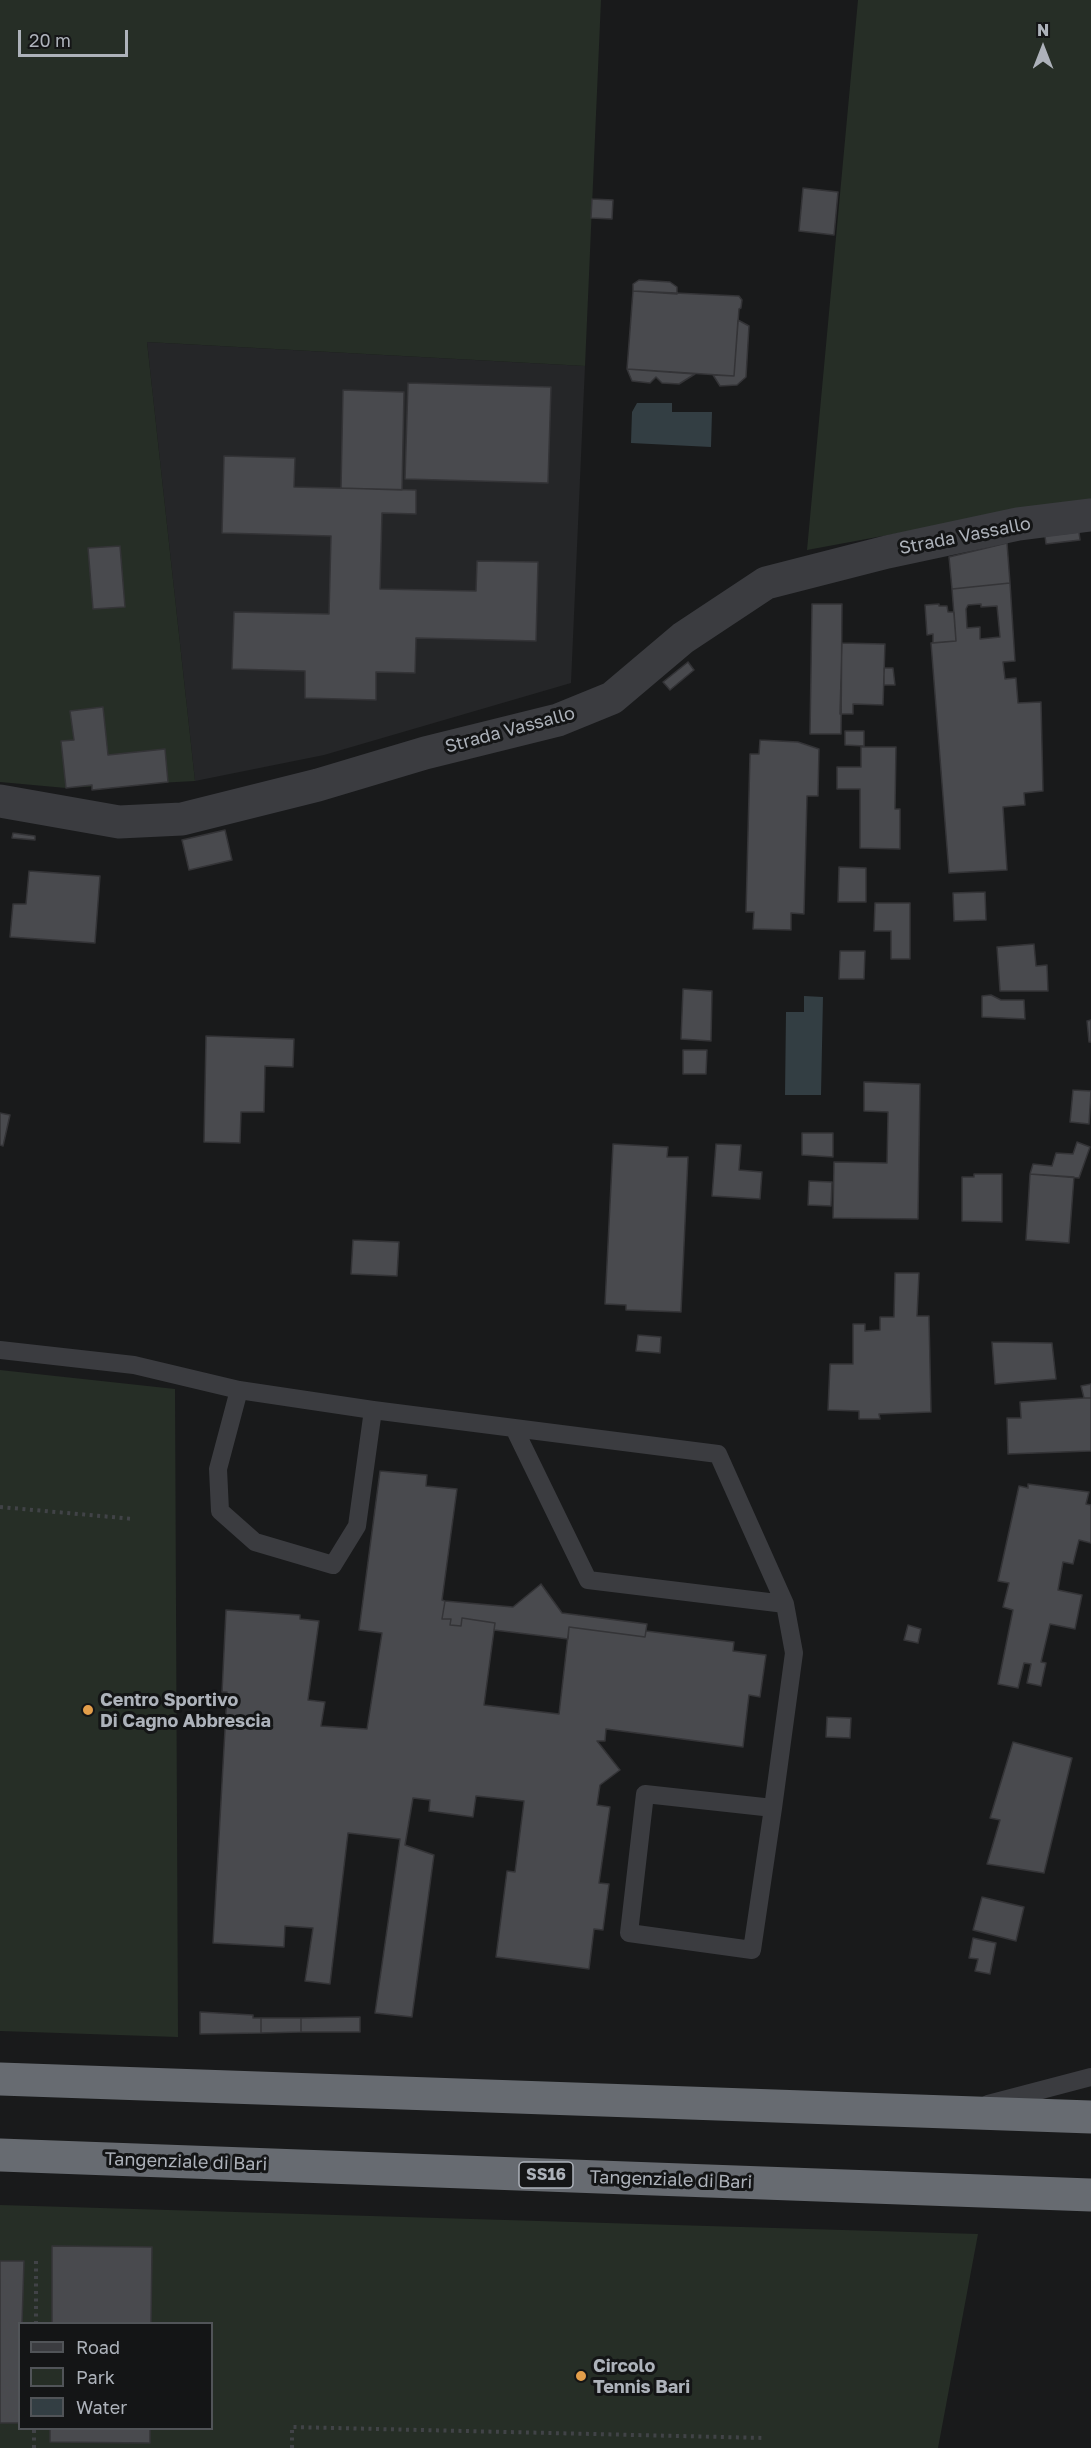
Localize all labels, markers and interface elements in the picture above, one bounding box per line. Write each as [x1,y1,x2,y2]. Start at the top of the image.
scale bar [21,18,130,56]
north arrow [1013,18,1073,78]
text: N [1037,20,1049,40]
text: 20 m [29,29,71,51]
street label: Strada Vassallo [897,513,1033,559]
street label: Strada Vassallo [443,702,577,758]
place label: Centro Sportivo Di Cagno Abbrescia [100,1689,271,1732]
marker: Centro Sportivo Di Cagno Abbrescia [81,1703,95,1717]
street label: Tangenziale di Bari [104,2148,268,2176]
road number: SS16 [519,2162,573,2188]
street label: Tangenziale di Bari [589,2166,753,2194]
legend [18,2322,213,2430]
text: Road [76,2336,120,2358]
place label: Circolo Tennis Bari [593,2355,690,2398]
text: Park [76,2366,115,2388]
marker: Circolo Tennis Bari [574,2369,588,2383]
text: Water [76,2396,127,2418]

